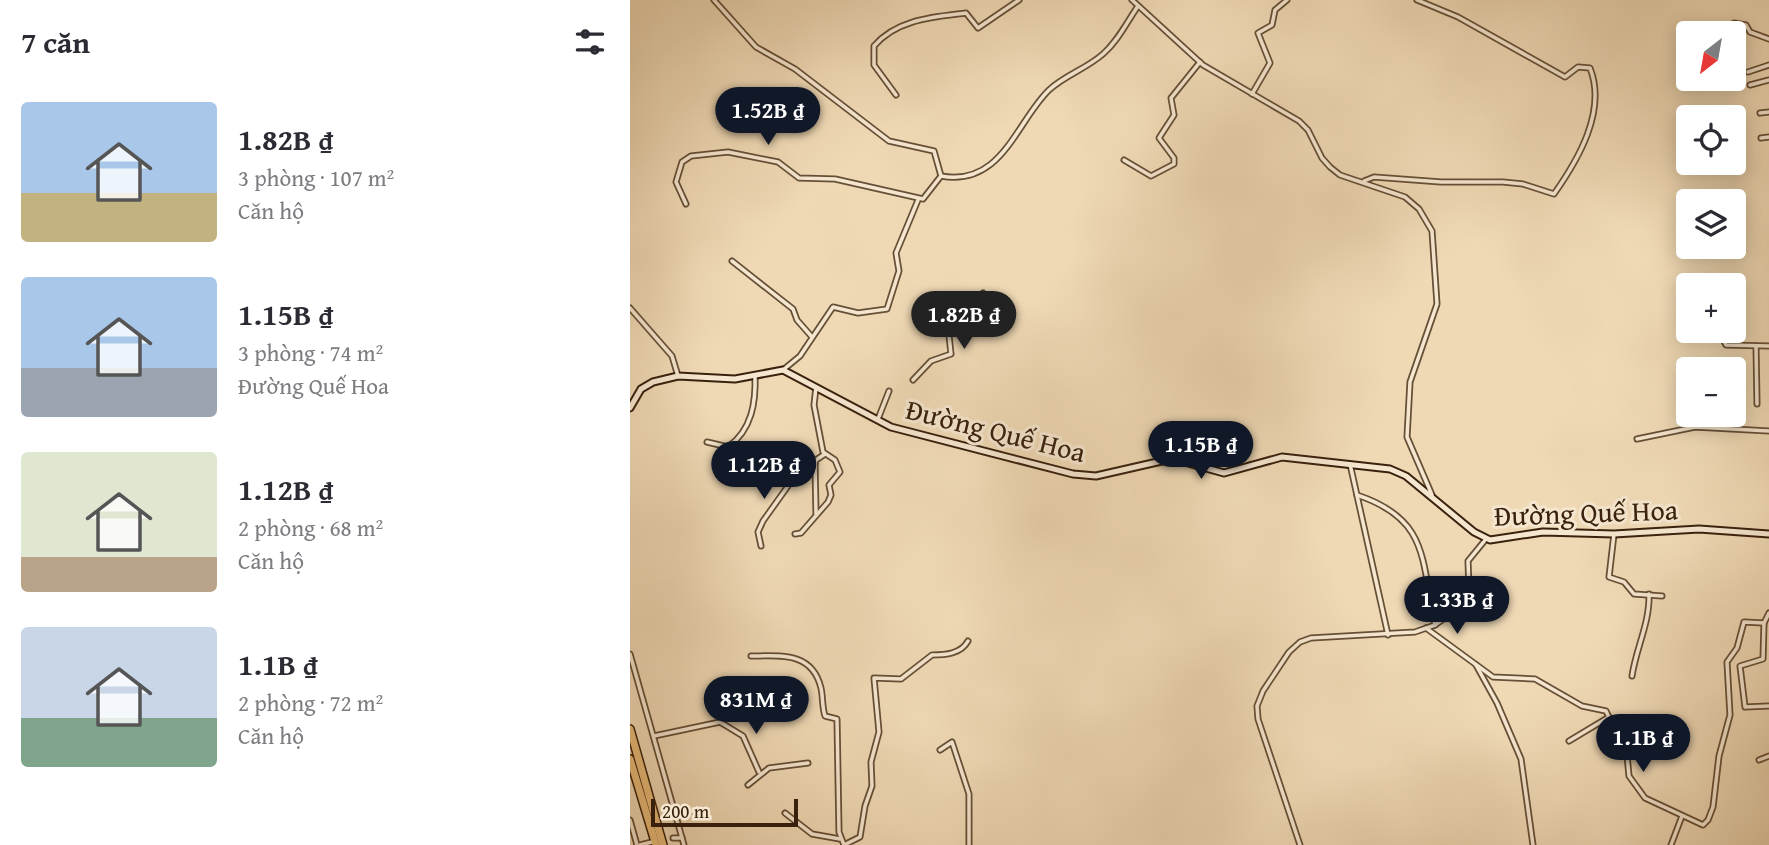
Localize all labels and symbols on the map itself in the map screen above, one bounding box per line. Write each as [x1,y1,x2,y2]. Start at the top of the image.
north arrow [1676,21,1746,91]
pin: 1.52B ₫ [703,88,833,147]
pin: 1.82B ₫ [899,292,1029,351]
street label: Đường Quế Hoa [902,388,1091,472]
pin: 1.15B ₫ [1136,421,1266,481]
pin: 1.12B ₫ [699,442,829,501]
street label: Đường Quế Hoa [1494,488,1679,536]
pin: 1.33B ₫ [1392,576,1522,636]
pin: 831M ₫ [699,676,813,736]
pin: 1.1B ₫ [1586,714,1700,774]
scale bar [651,796,798,828]

